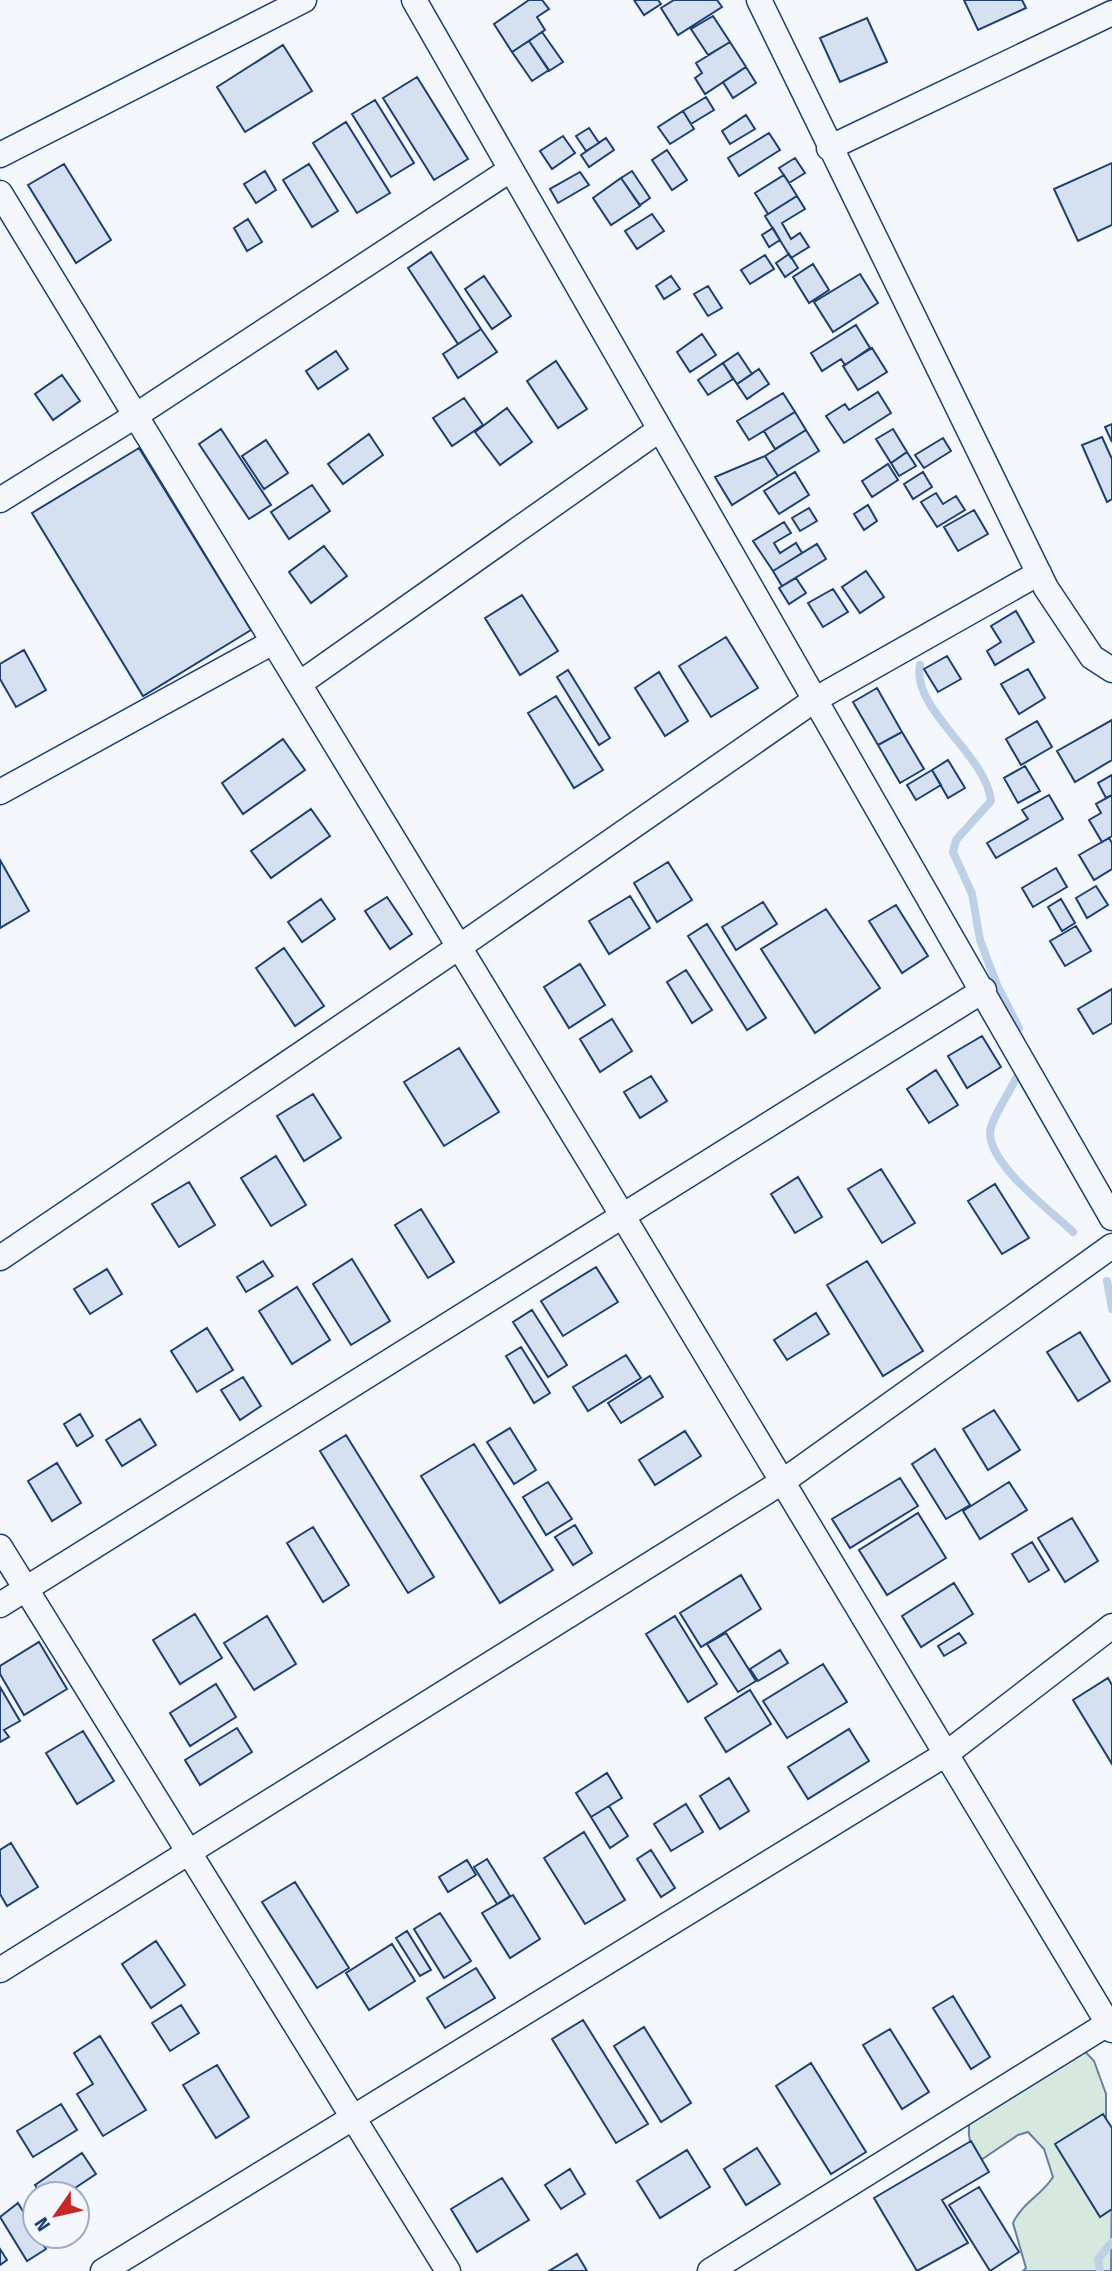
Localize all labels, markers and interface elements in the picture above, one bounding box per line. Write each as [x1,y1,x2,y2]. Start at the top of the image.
north arrow [21,2180,91,2250]
text: N [30,2213,55,2235]

